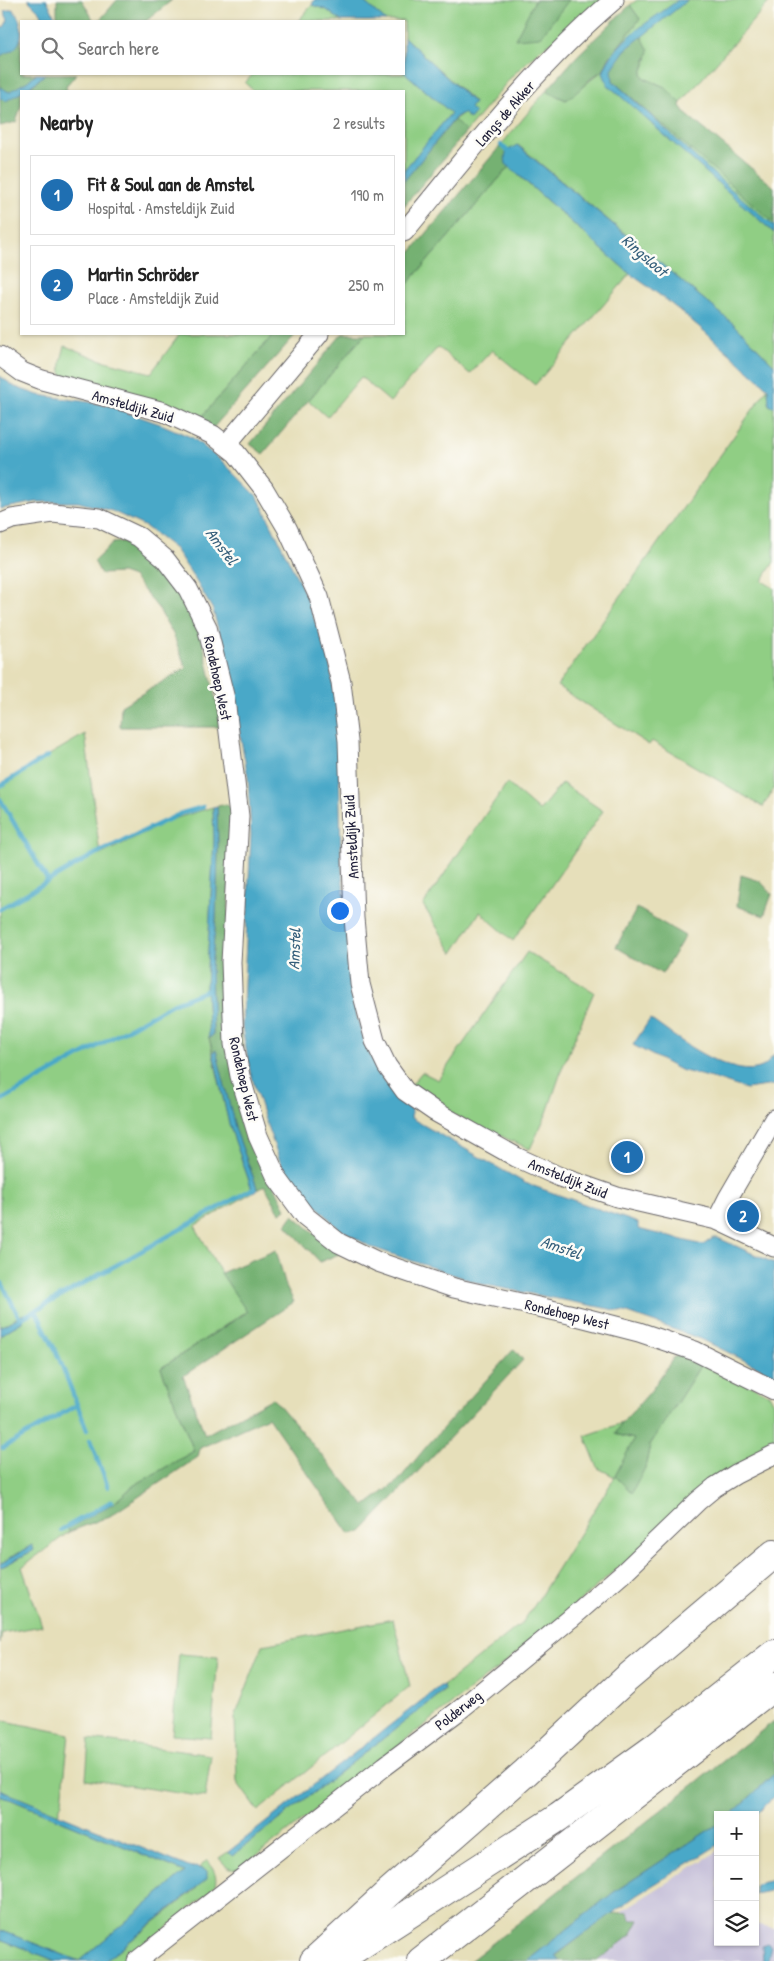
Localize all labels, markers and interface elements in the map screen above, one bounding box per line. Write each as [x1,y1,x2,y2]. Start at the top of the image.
search box [20,20,405,75]
icon: search [38,34,66,62]
text: Search here [78,35,159,61]
street label: Langs de Akker [471,75,540,150]
text: Nearby [40,108,93,137]
text: 2 results [333,112,385,134]
text: Fit & Soul aan de Amstel [88,171,254,197]
text: 1 [54,184,60,206]
text: 190 m [351,184,384,206]
text: Hospital · Amsteldijk Zuid [88,197,234,219]
water label: Ringsloot [617,229,674,283]
text: Martin Schröder [88,261,199,287]
text: 2 [53,274,61,296]
text: 250 m [348,274,384,296]
text: Place · Amsteldijk Zuid [88,287,219,309]
street label: Amsteldijk Zuid [90,384,176,428]
water label: Amstel [201,523,244,570]
street label: Rondehoep West [199,634,237,723]
street label: Amsteldijk Zuid [338,795,364,879]
your location [327,898,353,924]
water label: Amstel [282,927,306,970]
street label: Rondehoep West [224,1035,264,1124]
pin: 1 [611,1138,643,1176]
street label: Amsteldijk Zuid [525,1153,611,1203]
pin: 2 [727,1197,759,1235]
water label: Amstel [538,1230,585,1264]
street label: Rondehoep West [523,1293,612,1335]
street label: Polderweg [430,1685,486,1735]
map controls [714,1811,759,1946]
button: + [714,1811,759,1856]
button: − [714,1856,759,1901]
button: layers [714,1901,759,1946]

